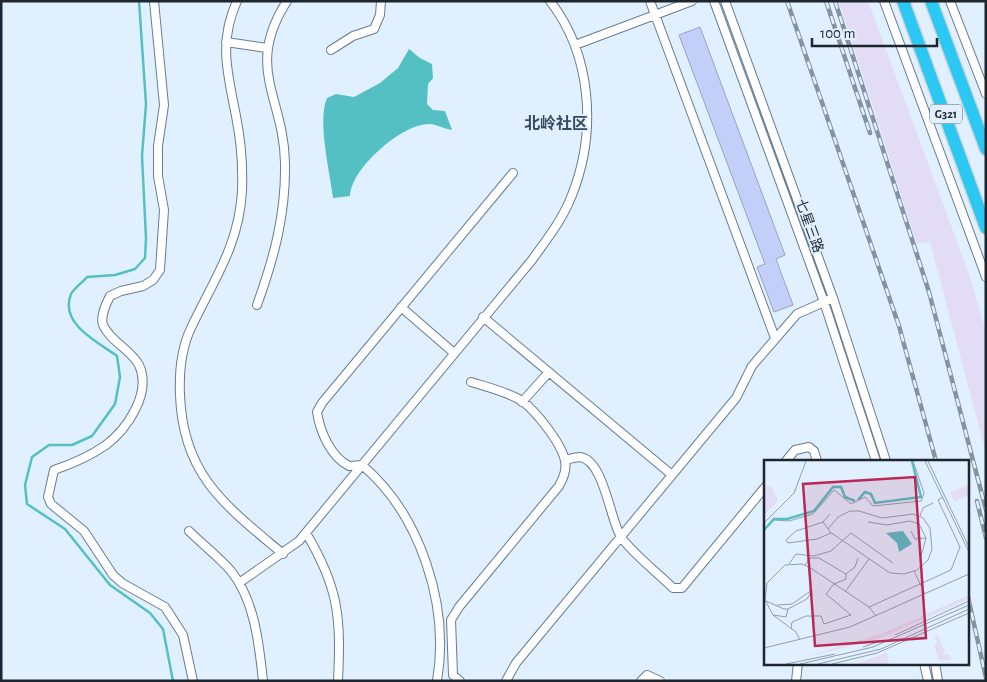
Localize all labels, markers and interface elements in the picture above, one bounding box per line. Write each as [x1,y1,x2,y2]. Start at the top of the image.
scale bar [812,15,937,47]
text: 100 m [820,26,855,41]
road number: G321 [930,105,962,124]
district label: 北岭社区 [524,114,588,132]
street label: 七星三路 [793,197,826,255]
inset map [764,460,970,664]

